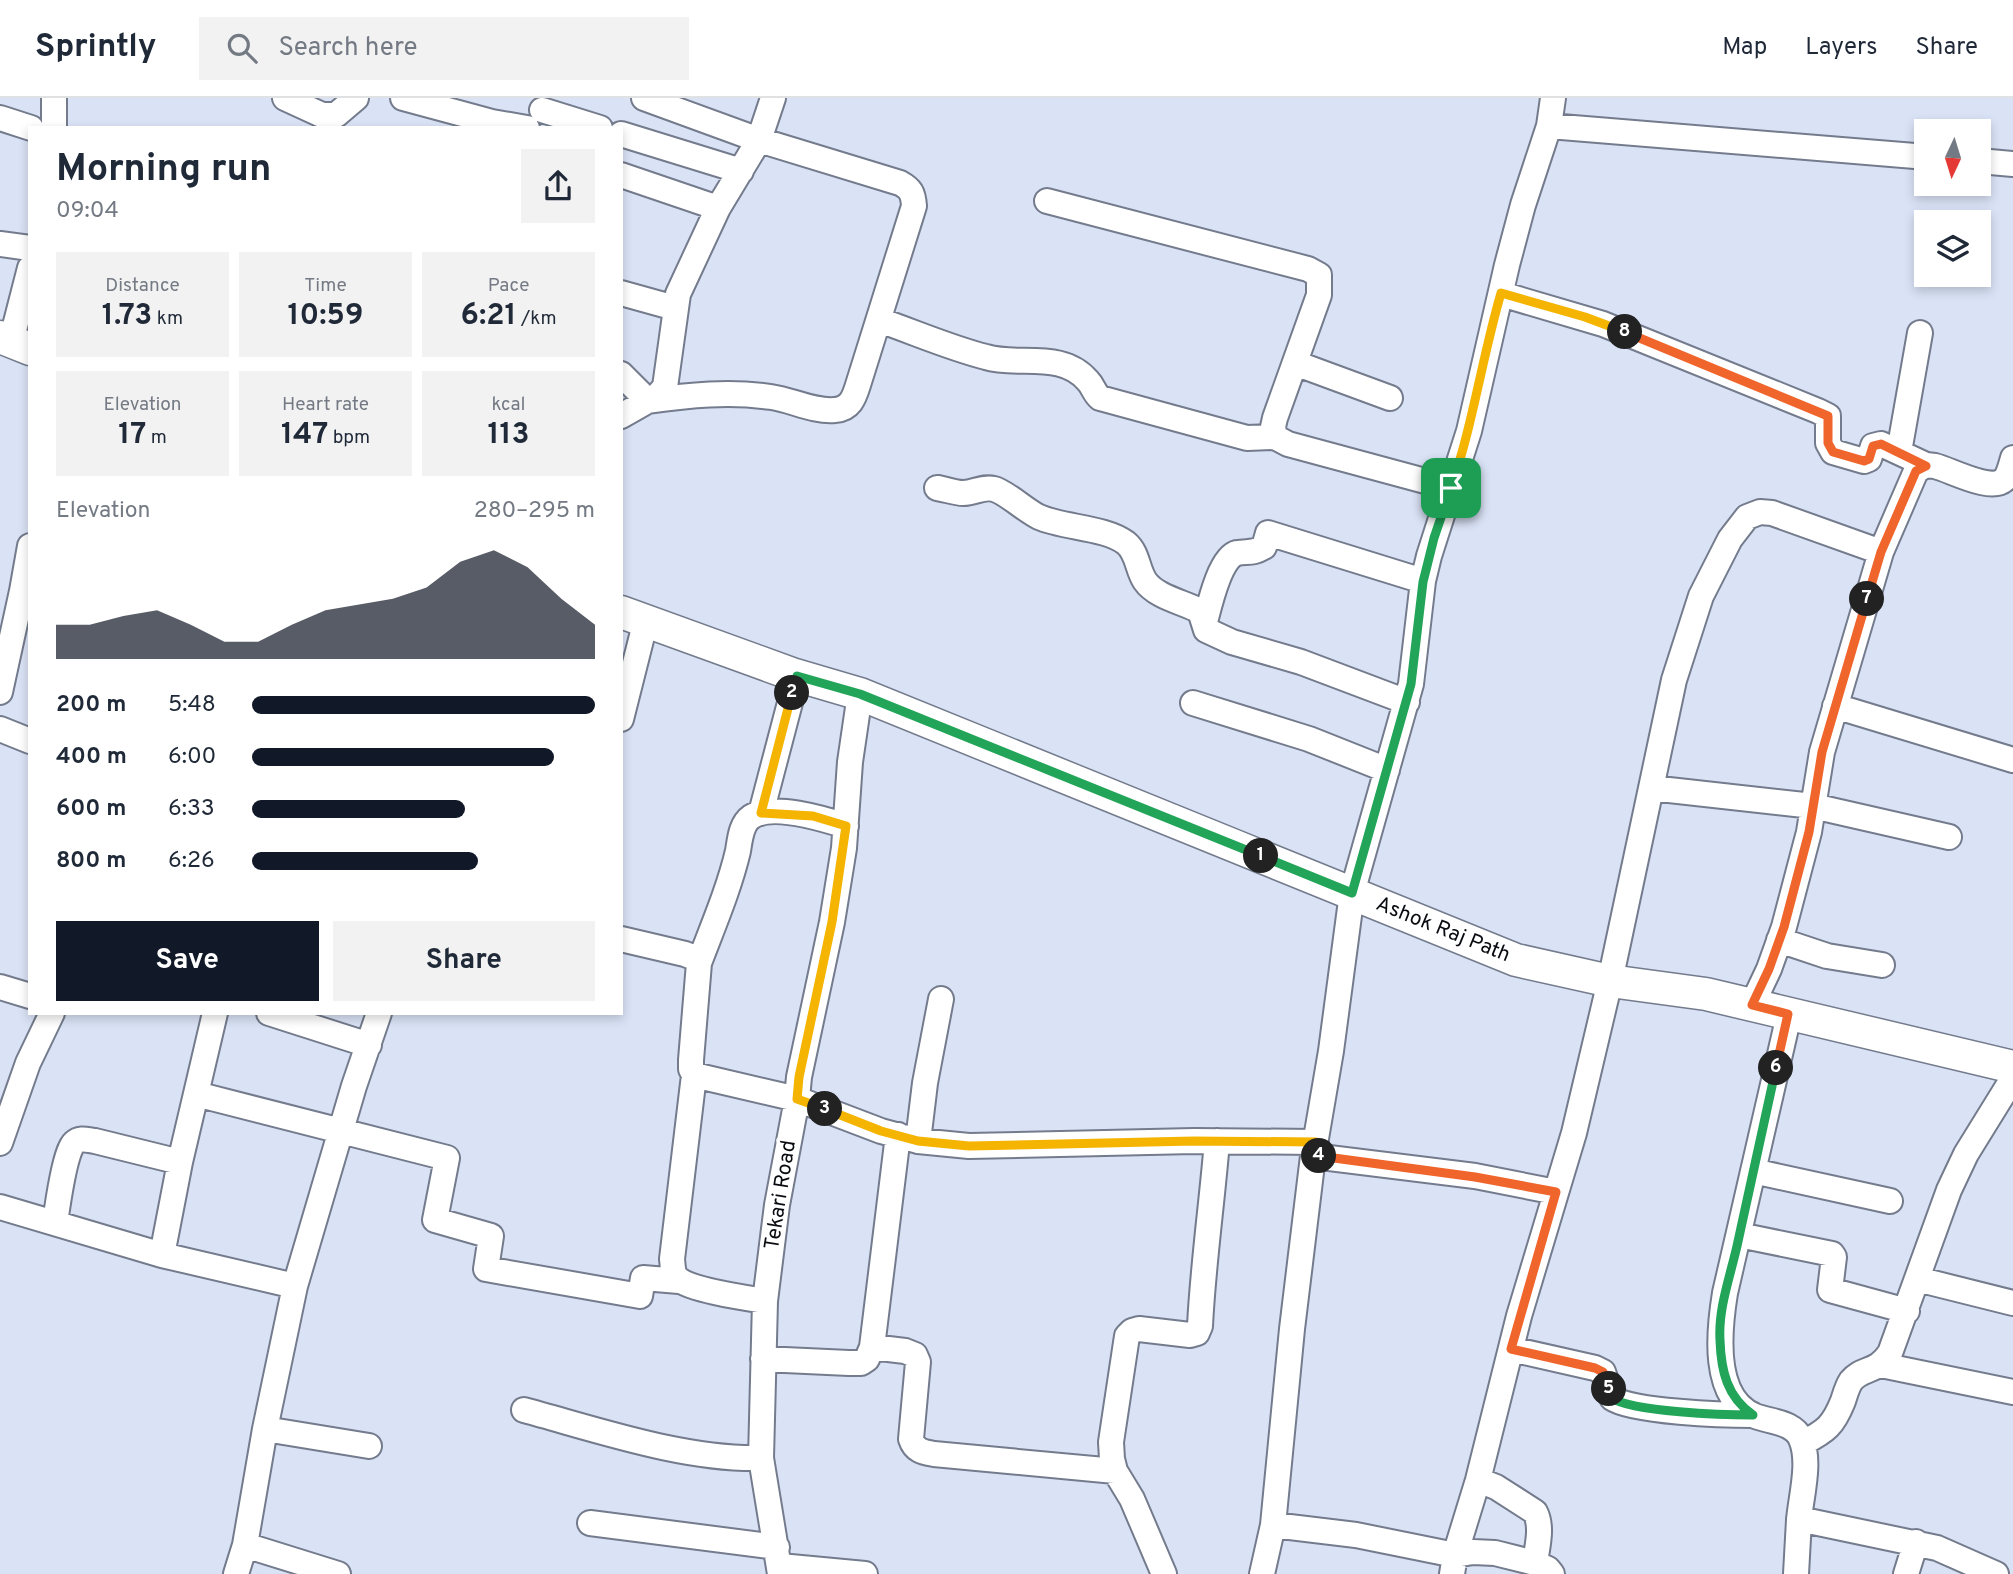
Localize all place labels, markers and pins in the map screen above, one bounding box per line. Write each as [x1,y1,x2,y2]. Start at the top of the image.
pin: 8 [1608,314,1642,350]
pin [1421,458,1481,518]
pin: 7 [1850,582,1884,616]
pin: 2 [774,676,810,710]
pin: 1 [1244,838,1278,874]
pin: 6 [1758,1051,1794,1086]
pin: 3 [808,1091,842,1126]
pin: 4 [1302,1138,1336,1174]
pin: 5 [1592,1372,1626,1406]

